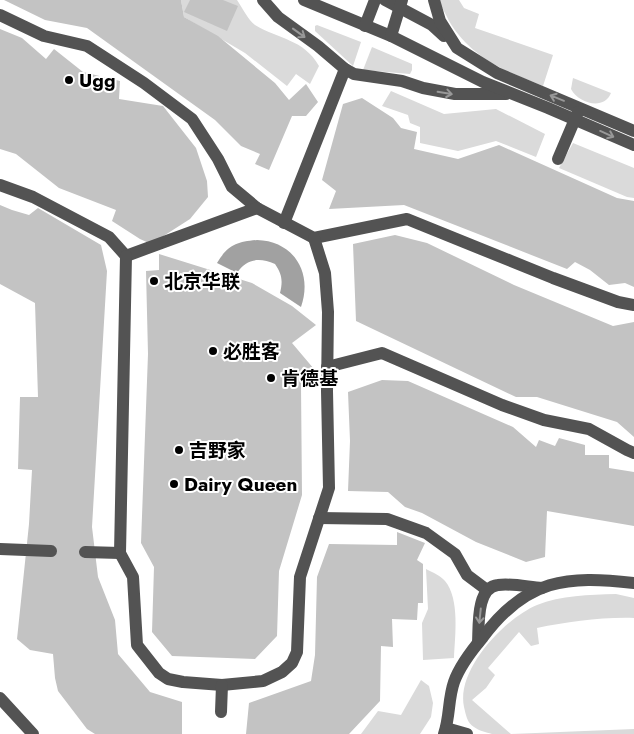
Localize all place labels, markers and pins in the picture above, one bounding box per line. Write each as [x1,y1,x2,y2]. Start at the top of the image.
place label: Ugg [79,67,116,94]
marker: Ugg [63,74,75,86]
place label: 北京华联 [164,268,240,295]
marker: 北京华联 [148,275,160,287]
place label: 必胜客 [223,338,280,365]
marker: 必胜客 [207,345,219,357]
place label: 肯德基 [281,365,339,392]
marker: 肯德基 [265,372,277,384]
place label: 吉野家 [189,437,246,464]
marker: 吉野家 [173,444,185,456]
place label: Dairy Queen [184,471,297,498]
marker: Dairy Queen [168,478,180,490]

